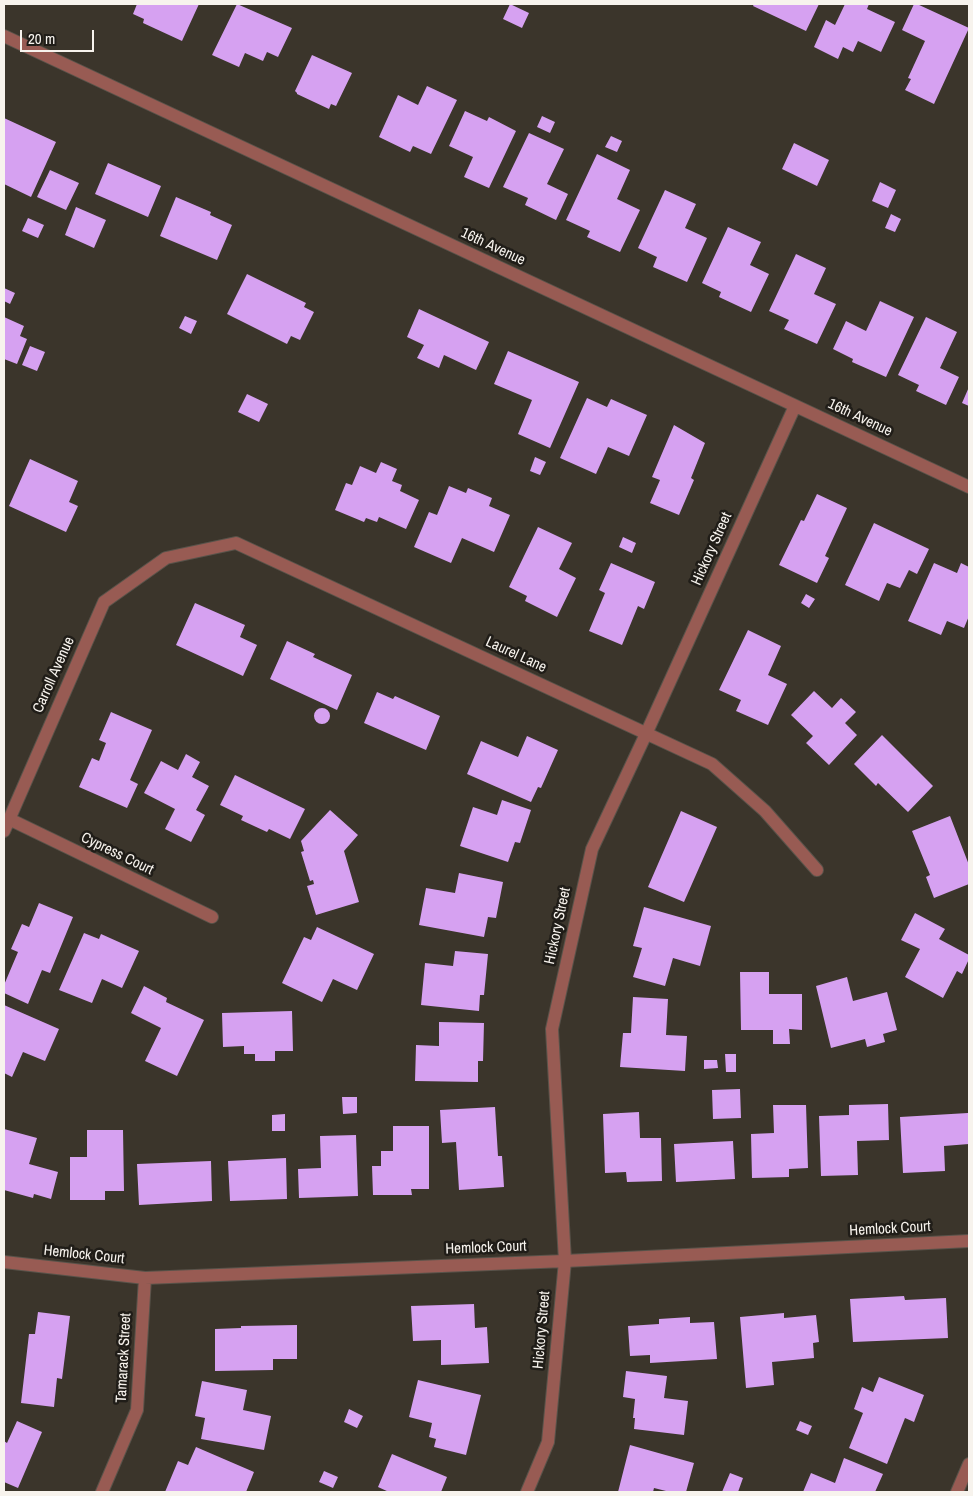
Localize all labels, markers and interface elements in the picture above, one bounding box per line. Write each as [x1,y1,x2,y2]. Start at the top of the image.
scale bar [22,20,96,52]
text: 20 m [28,28,55,49]
street label: 16th Avenue [458,224,528,270]
street label: 16th Avenue [825,395,895,441]
street label: Hickory Street [688,510,736,588]
street label: Laurel Lane [483,633,549,677]
street label: Carroll Avenue [29,634,79,716]
street label: Cypress Court [78,829,156,879]
street label: Hickory Street [541,886,575,966]
street label: Hemlock Court [849,1218,931,1240]
street label: Hemlock Court [445,1238,527,1258]
street label: Hemlock Court [43,1242,125,1268]
street label: Hickory Street [530,1290,554,1370]
street label: Tamarack Street [113,1313,135,1403]

